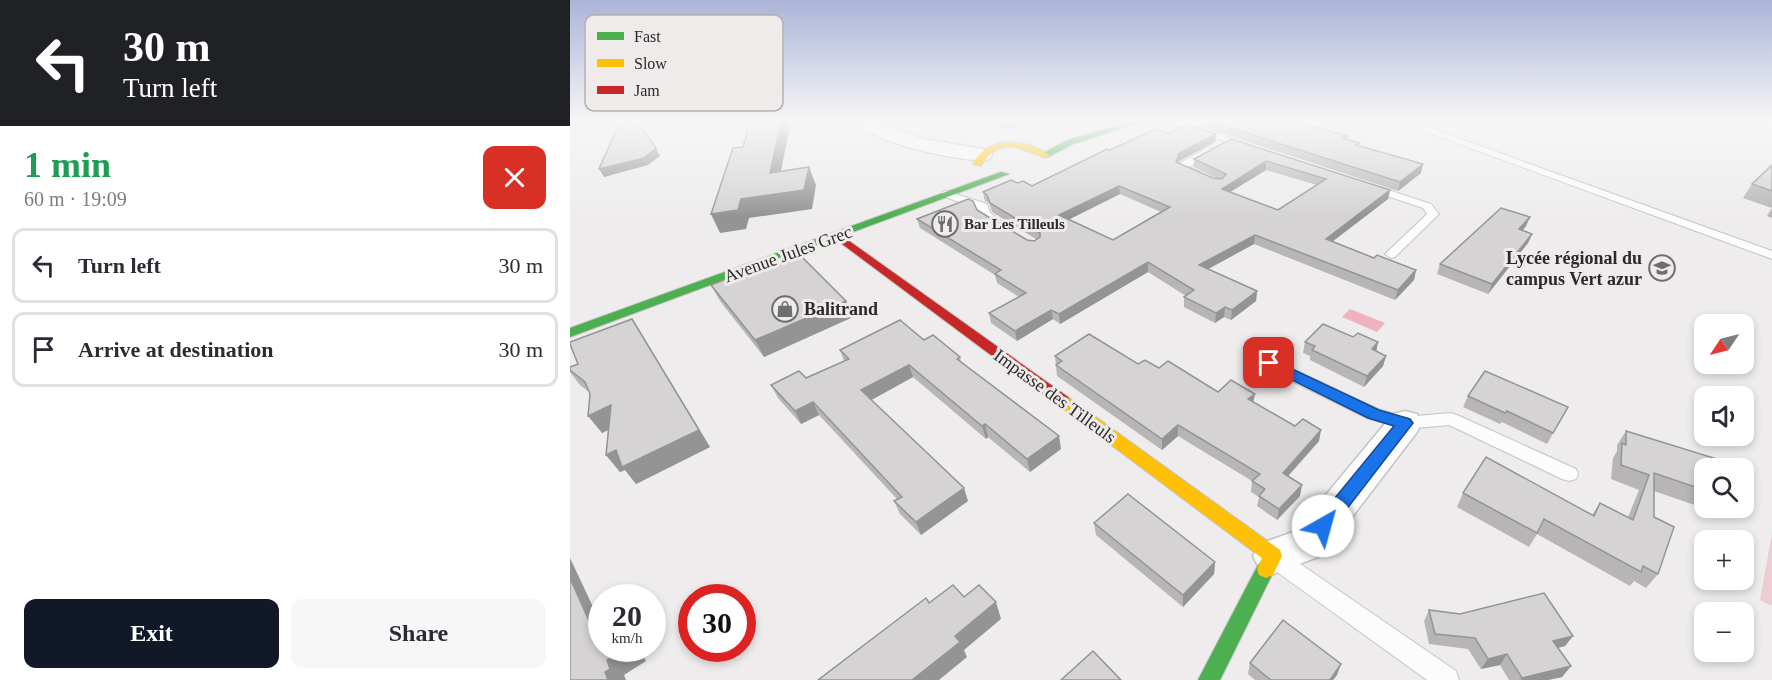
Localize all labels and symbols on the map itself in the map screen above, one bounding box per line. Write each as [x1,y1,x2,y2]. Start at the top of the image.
legend [585,15,783,111]
text: Fast [634,28,661,45]
text: Slow [634,55,667,72]
text: Jam [634,82,660,99]
restaurant icon: Bar Les Tilleuls [930,209,960,239]
place label: Bar Les Tilleuls [964,216,1065,232]
street label: Avenue Jules Grec [721,222,855,286]
place label: Lycée régional du campus Vert azur [1506,248,1642,289]
school or university icon: Lycée régional du campus Vert azur [1647,253,1677,283]
shop icon: Balitrand [770,294,800,324]
place label: Balitrand [804,299,878,319]
north arrow [1694,314,1754,374]
pin [1243,337,1294,388]
street label: Impasse des Tilleuls [990,345,1120,447]
position arrow [1291,494,1355,558]
speed limit sign: 30 [678,584,756,662]

